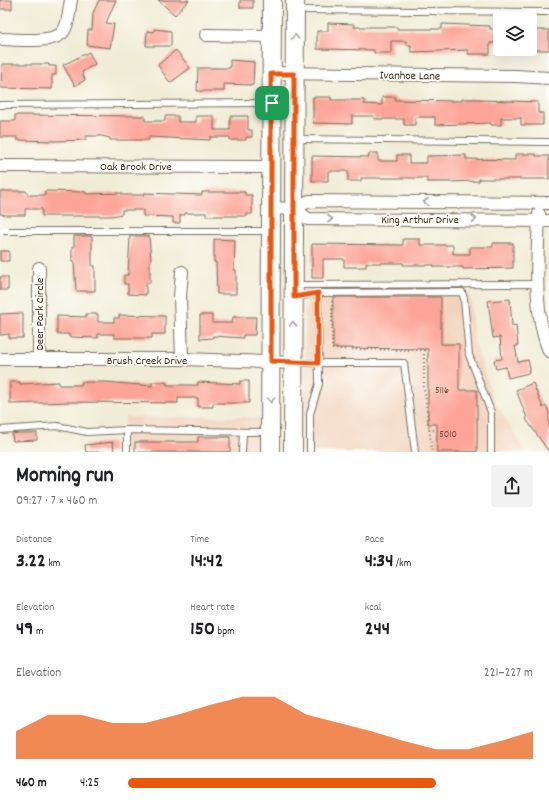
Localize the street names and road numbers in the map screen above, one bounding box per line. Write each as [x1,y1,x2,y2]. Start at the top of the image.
street label: Ivanhoe Lane [380,67,440,86]
street label: Oak Brook Drive [100,159,172,176]
street label: King Arthur Drive [381,212,459,229]
street label: Deer Park Circle [32,278,49,350]
street label: Brush Creek Drive [107,353,187,370]

